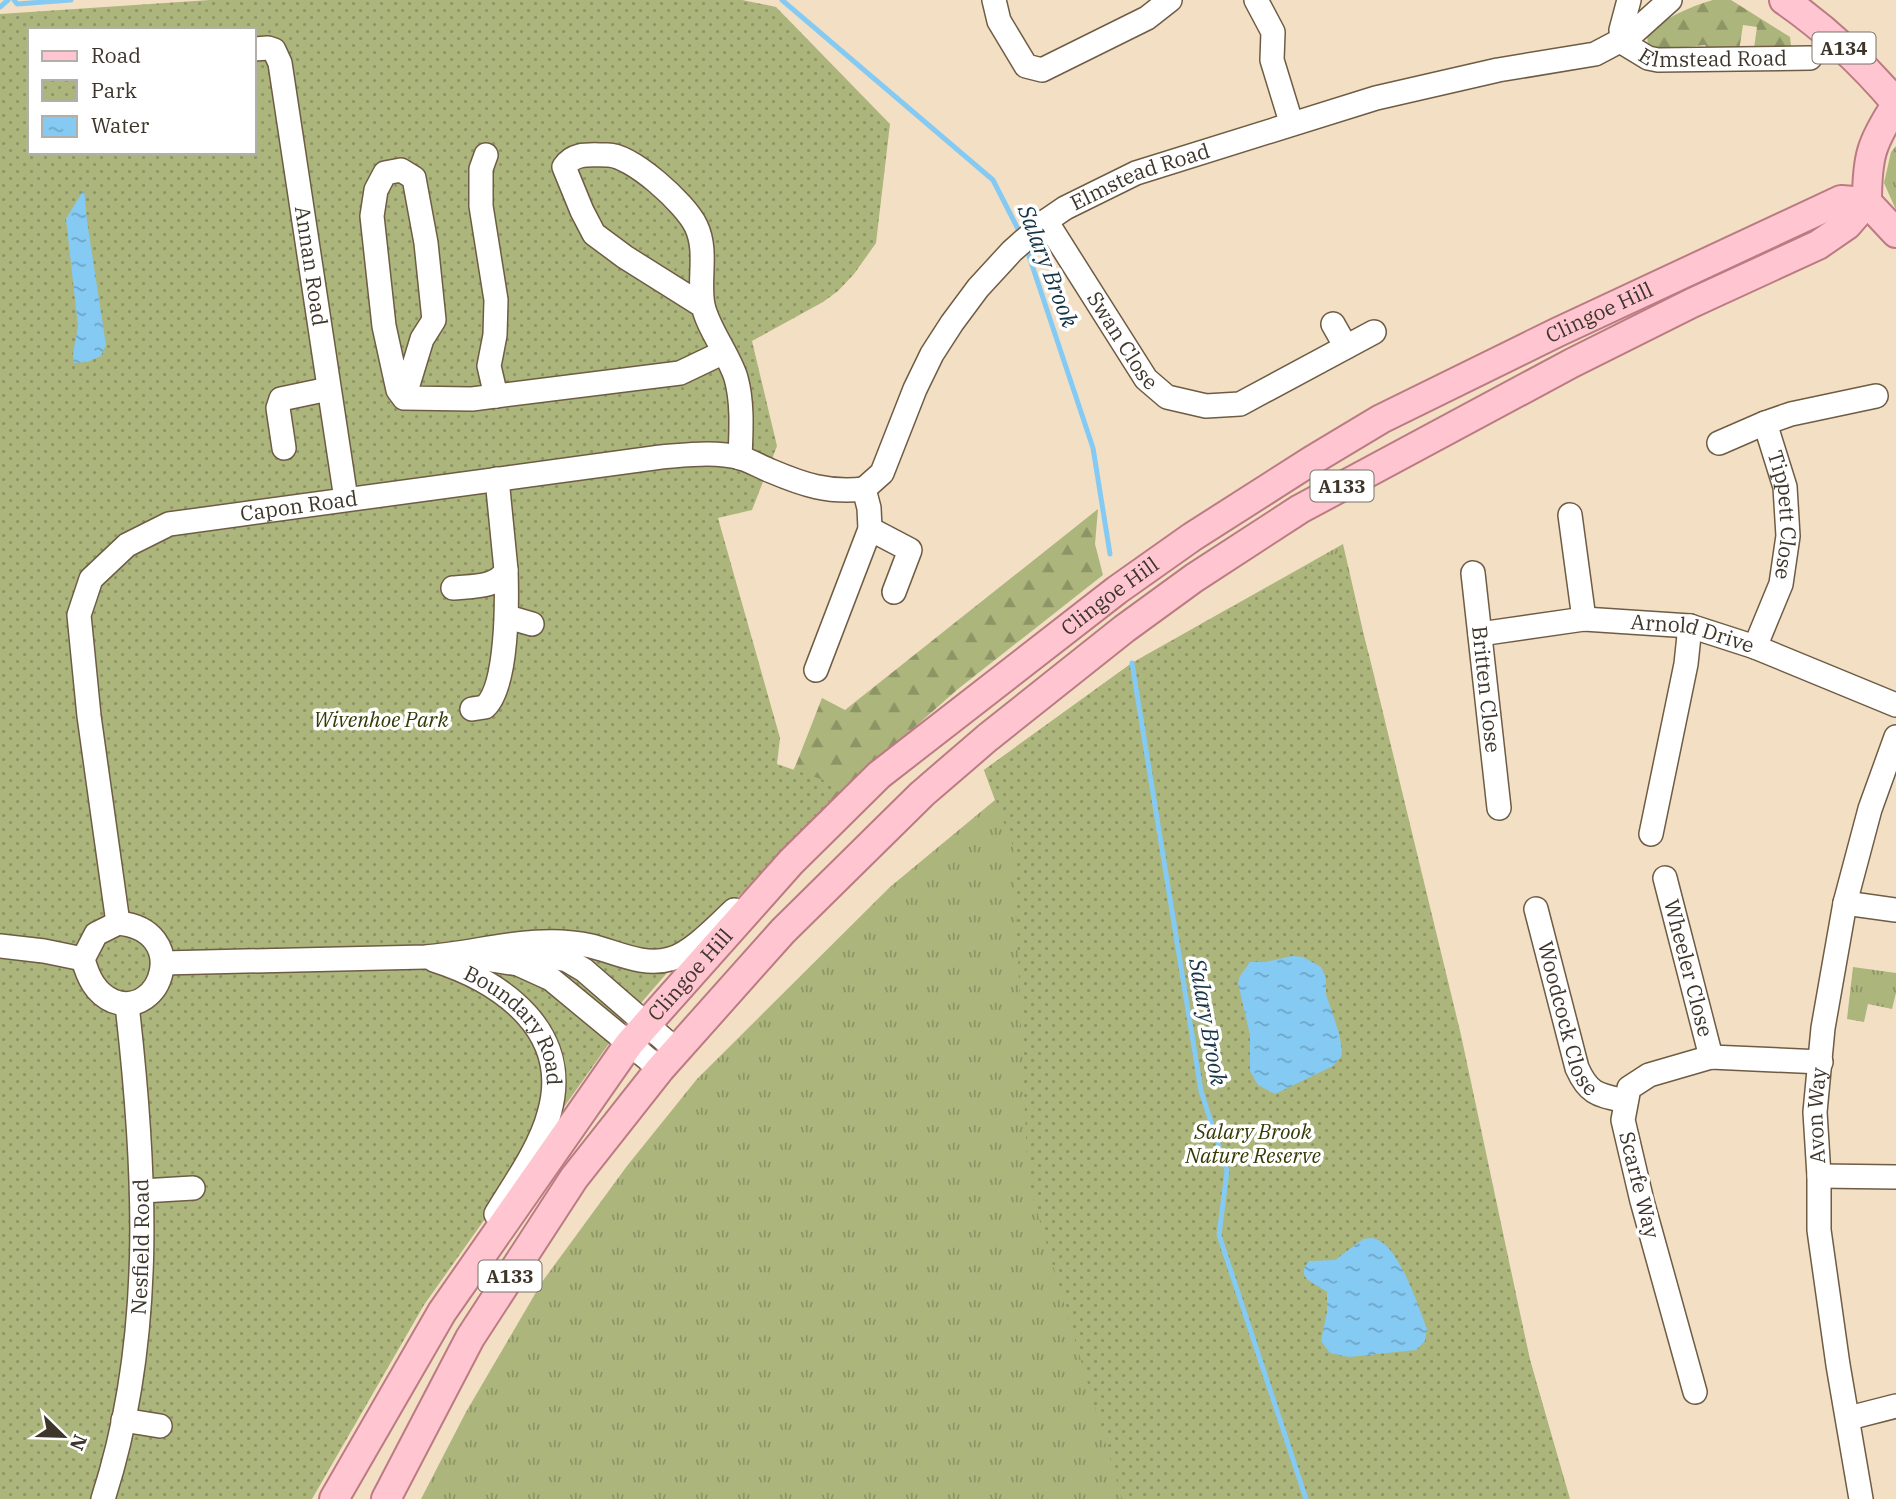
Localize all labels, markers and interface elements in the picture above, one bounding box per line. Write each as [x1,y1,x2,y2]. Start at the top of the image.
legend [28,28,256,154]
road number: A134 [1812,32,1876,64]
text: Road [91,41,141,69]
street label: Elmstead Road [1634,41,1787,73]
text: Park [91,76,138,104]
text: Water [91,111,150,139]
street label: Elmstead Road [1065,136,1213,216]
water label: Salary Brook [1011,199,1086,332]
street label: Annan Road [289,204,335,328]
street label: Clingoe Hill [1540,275,1657,349]
street label: Swan Close [1081,286,1164,396]
street label: Tippett Close [1761,447,1803,582]
road number: A133 [1310,471,1374,502]
street label: Capon Road [238,483,359,527]
street label: Clingoe Hill [1055,550,1164,642]
street label: Arnold Drive [1630,607,1758,659]
street label: Britten Close [1466,624,1508,754]
park label: Wivenhoe Park [313,705,449,733]
street label: Wheeler Close [1658,896,1720,1040]
street label: Clingoe Hill [641,922,738,1027]
street label: Woodcock Close [1532,938,1604,1102]
water label: Salary Brook [1183,955,1235,1089]
street label: Boundary Road [460,959,569,1086]
street label: Avon Way [1800,1065,1832,1165]
park label: Salary Brook Nature Reserve [1184,1117,1321,1169]
street label: Scarfe Way [1613,1129,1667,1242]
street label: Nesfield Road [124,1178,155,1316]
road number: A133 [478,1260,542,1292]
north arrow [28,1401,98,1471]
text: N [65,1431,93,1454]

